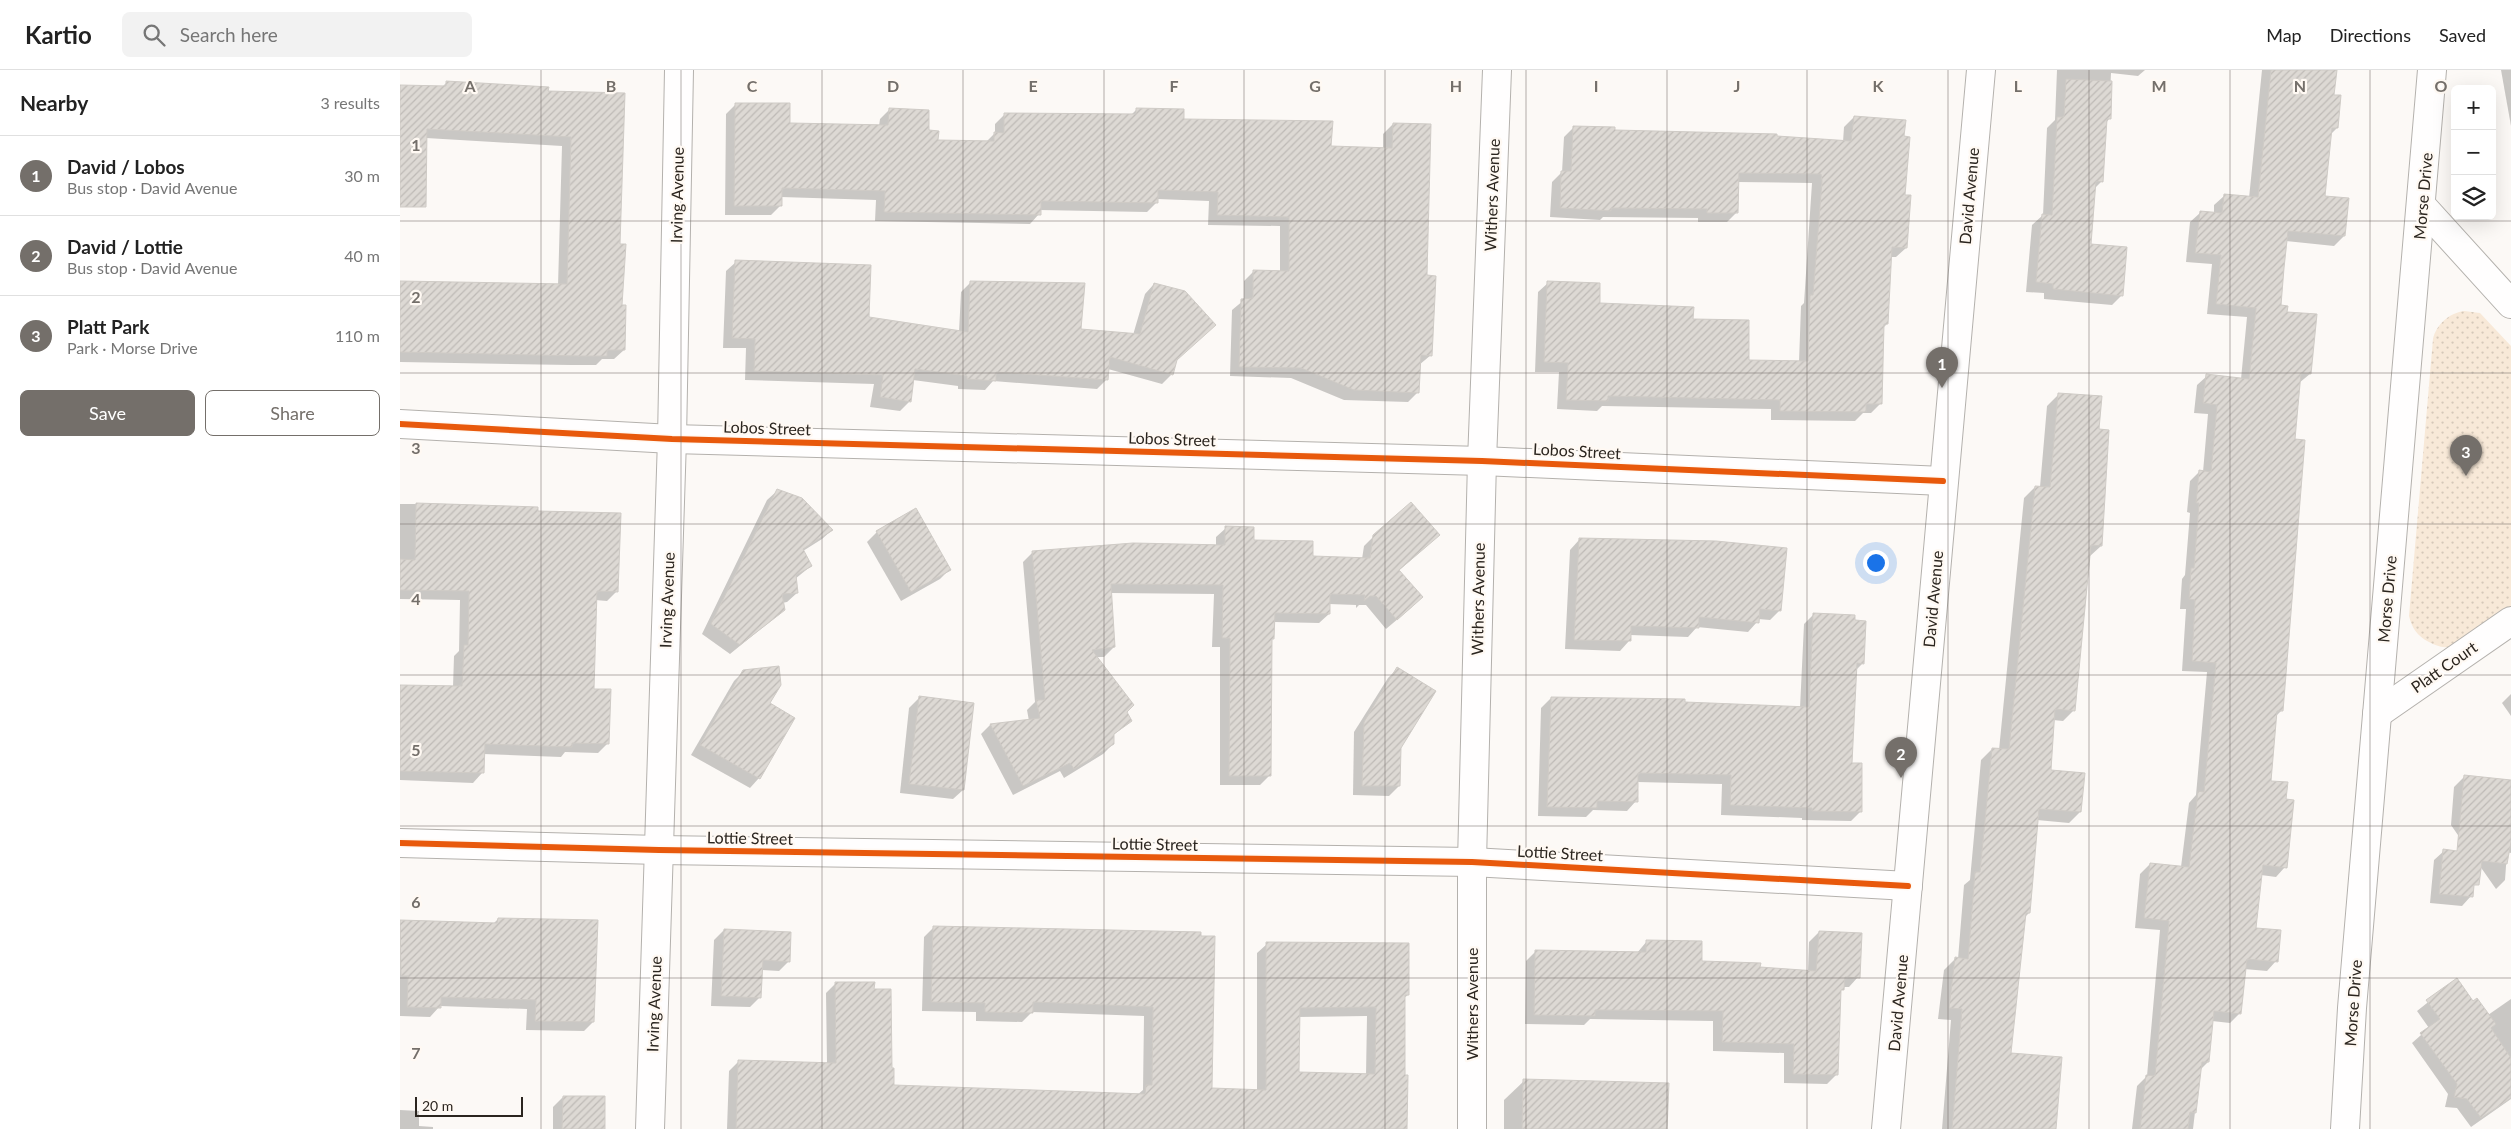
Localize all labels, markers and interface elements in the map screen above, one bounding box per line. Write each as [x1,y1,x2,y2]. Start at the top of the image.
search box [122,12,472,57]
text: Kartio [25,20,92,49]
icon: search [140,21,168,49]
text: Search here [180,23,278,46]
text: Map [2266,24,2302,46]
text: Directions [2330,24,2411,46]
text: Saved [2439,24,2486,46]
text: A [463,76,476,95]
text: B [606,76,616,95]
text: C [747,76,758,95]
text: D [887,76,899,95]
text: E [1028,76,1038,95]
text: F [1169,76,1179,95]
text: G [1309,76,1321,95]
text: H [1450,76,1462,95]
text: I [1594,76,1598,95]
text: J [1734,76,1740,95]
text: K [1873,76,1885,95]
text: L [2014,76,2023,95]
text: M [2151,76,2167,95]
text: N [2294,76,2306,95]
text: O [2435,76,2448,95]
map controls [2451,85,2496,220]
button: + [2451,85,2496,130]
text: Nearby [20,90,88,115]
text: 3 results [320,93,380,112]
button: − [2451,130,2496,175]
text: 1 [411,135,421,154]
street label: Withers Avenue [1480,138,1503,252]
street label: Irving Avenue [666,147,687,243]
street label: David Avenue [1955,147,1982,245]
street label: Morse Drive [2409,152,2436,240]
text: David / Lobos [67,155,185,178]
text: 1 [31,166,41,185]
text: 30 m [344,166,380,185]
button: layers [2451,175,2496,220]
text: Bus stop · David Avenue [67,178,237,197]
text: David / Lottie [67,235,183,258]
text: 2 [31,246,41,265]
text: 40 m [344,246,380,265]
text: Bus stop · David Avenue [67,258,237,277]
text: 2 [411,287,421,306]
text: Platt Park [67,315,149,338]
text: 3 [31,326,41,345]
text: 110 m [335,326,380,345]
text: Park · Morse Drive [67,338,198,357]
pin: 1 [1926,347,1958,388]
button: Save [20,390,195,436]
button: Share [205,390,380,436]
street label: Lobos Street [723,416,812,439]
street label: Lobos Street [1128,427,1217,450]
pin: 3 [2450,435,2482,476]
text: 3 [411,438,421,457]
street label: Lobos Street [1533,439,1622,462]
street label: Withers Avenue [1467,542,1488,656]
your location [1863,550,1889,576]
street label: David Avenue [1919,550,1946,648]
street label: Irving Avenue [655,552,678,648]
street label: Morse Drive [2373,555,2400,643]
text: 4 [411,589,421,608]
street label: Platt Court [2407,637,2481,696]
pin: 2 [1885,737,1917,778]
text: 5 [411,740,421,759]
street label: Lottie Street [707,827,793,848]
street label: Lottie Street [1112,833,1198,854]
street label: Lottie Street [1517,841,1604,864]
text: 6 [411,892,421,911]
street label: Withers Avenue [1462,948,1481,1060]
street label: David Avenue [1884,954,1911,1052]
street label: Irving Avenue [642,956,665,1052]
street label: Morse Drive [2340,959,2365,1047]
text: 7 [411,1043,421,1062]
scale bar [415,1094,522,1117]
text: 20 m [422,1097,453,1114]

